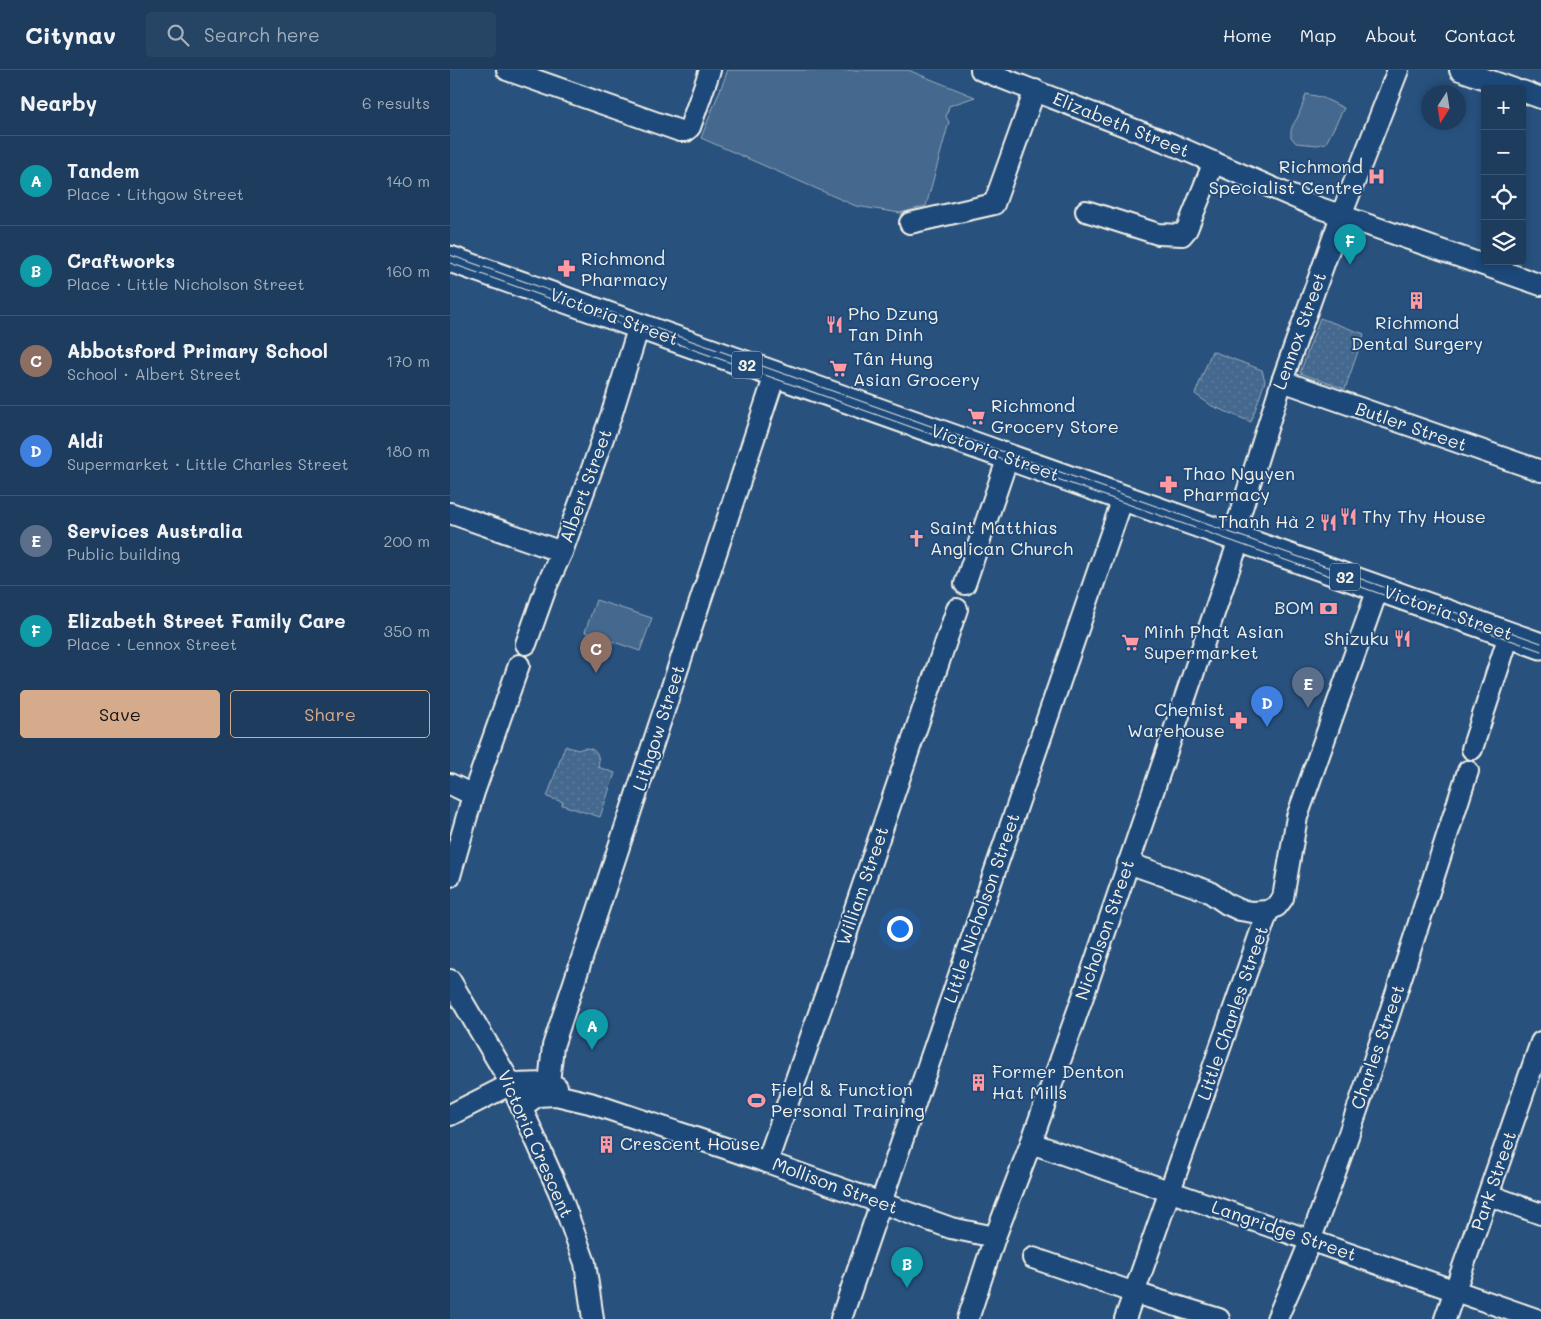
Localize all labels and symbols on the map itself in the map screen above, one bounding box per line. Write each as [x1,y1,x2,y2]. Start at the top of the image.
north arrow [1421,85,1466,130]
street label: Elizabeth Street [1050,86,1193,162]
place label: Richmond Specialist Centre [1209,154,1363,199]
hospital icon: Richmond Specialist Centre [1367,167,1387,187]
pin: F [1334,224,1366,265]
place label: Richmond Pharmacy [581,246,668,291]
pharmacy icon: Richmond Pharmacy [557,259,577,279]
street label: Lennox Street [1267,269,1331,393]
street label: Victoria Street [547,282,682,350]
building icon: Richmond Dental Surgery [1407,290,1427,310]
place label: Pho Dzung Tan Dinh [848,301,938,346]
place label: Richmond Dental Surgery [1351,310,1483,355]
restaurant icon: Pho Dzung Tan Dinh [824,314,844,334]
place label: Tân Hung Asian Grocery [853,346,980,391]
road number: 32 [732,352,762,378]
supermarket icon: Tân Hung Asian Grocery [829,359,849,379]
place label: Richmond Grocery Store [991,393,1119,438]
street label: Butler Street [1352,396,1470,456]
supermarket icon: Richmond Grocery Store [967,406,987,426]
street label: Victoria Street [928,418,1063,486]
street label: Albert Street [553,425,617,546]
place label: Thao Nguyen Pharmacy [1183,461,1295,506]
pharmacy icon: Thao Nguyen Pharmacy [1159,474,1179,494]
place label: Thy Thy House [1362,504,1486,528]
restaurant icon: Thy Thy House [1338,507,1358,527]
place label: Thanh Hà 2 [1218,509,1315,533]
restaurant icon: Thanh Hà 2 [1319,512,1339,532]
place label: Saint Matthias Anglican Church [930,515,1073,560]
church icon: Saint Matthias Anglican Church [906,528,926,548]
road number: 32 [1330,564,1360,590]
street label: Victoria Street [1381,579,1516,645]
place label: BOM [1274,595,1314,619]
bank icon: BOM [1318,598,1338,618]
place label: Minh Phat Asian Supermarket [1144,619,1284,664]
place label: Shizuku [1324,626,1389,650]
restaurant icon: Shizuku [1393,629,1413,649]
pin: C [580,632,612,673]
supermarket icon: Minh Phat Asian Supermarket [1120,632,1140,652]
street label: Lithgow Street [626,662,690,794]
pin: E [1292,667,1324,708]
pin: D [1251,686,1283,727]
place label: Chemist Warehouse [1127,697,1225,742]
pharmacy icon: Chemist Warehouse [1229,710,1249,730]
street label: Little Nicholson Street [937,809,1025,1006]
street label: William Street [830,823,894,948]
street label: Nicholson Street [1069,856,1139,1003]
your location [887,916,913,942]
street label: Little Charles Street [1191,922,1273,1103]
street label: Charles Street [1344,981,1410,1112]
pin: A [576,1009,608,1050]
place label: Former Denton Hat Mills [992,1059,1124,1104]
street label: Victoria Crescent [493,1066,579,1221]
building icon: Former Denton Hat Mills [968,1072,988,1092]
place label: Field & Function Personal Training [771,1077,925,1122]
sports icon: Field & Function Personal Training [747,1090,767,1110]
street label: Park Street [1465,1128,1521,1234]
place label: Crescent House [620,1131,760,1155]
building icon: Crescent House [596,1134,616,1154]
street label: Mollison Street [769,1151,901,1219]
street label: Langridge Street [1209,1194,1360,1266]
pin: B [891,1247,923,1288]

